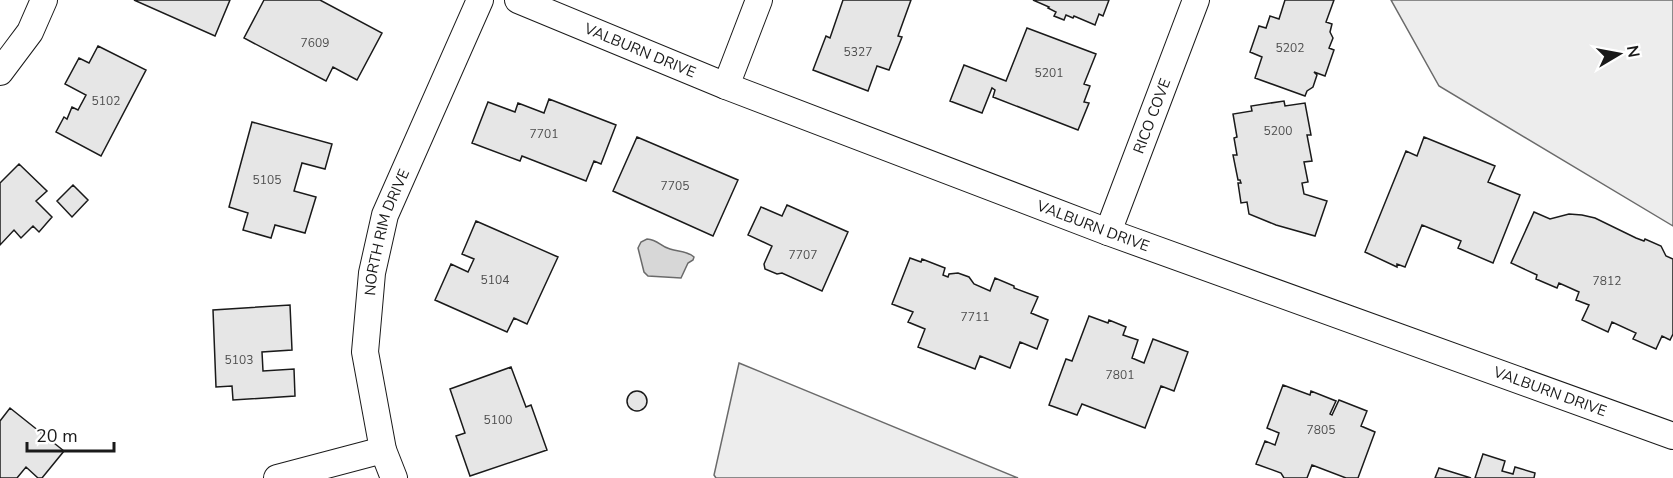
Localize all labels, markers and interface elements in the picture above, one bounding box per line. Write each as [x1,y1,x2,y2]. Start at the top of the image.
street label: VALBURN DRIVE [580,18,699,82]
north arrow [1589,24,1649,84]
house number: 7609 [301,35,329,51]
house number: 5202 [1276,40,1304,56]
house number: 5327 [844,44,872,60]
text: N [1621,44,1645,59]
house number: 5201 [1035,65,1063,81]
street label: RICO COVE [1129,75,1175,157]
house number: 5102 [92,93,120,109]
house number: 5200 [1264,123,1292,139]
house number: 7701 [530,126,558,142]
street label: NORTH RIM DRIVE [360,166,414,297]
house number: 5105 [253,172,281,188]
house number: 7705 [661,178,689,194]
street label: VALBURN DRIVE [1033,195,1152,256]
house number: 7707 [789,247,817,263]
house number: 5104 [481,272,509,288]
house number: 7812 [1593,273,1621,289]
house number: 7711 [961,309,989,325]
house number: 5103 [225,352,253,368]
street label: VALBURN DRIVE [1490,362,1609,421]
house number: 7801 [1106,367,1134,383]
house number: 5100 [484,412,512,428]
scale bar [27,415,114,453]
house number: 7805 [1307,422,1335,438]
text: 20 m [36,424,78,448]

